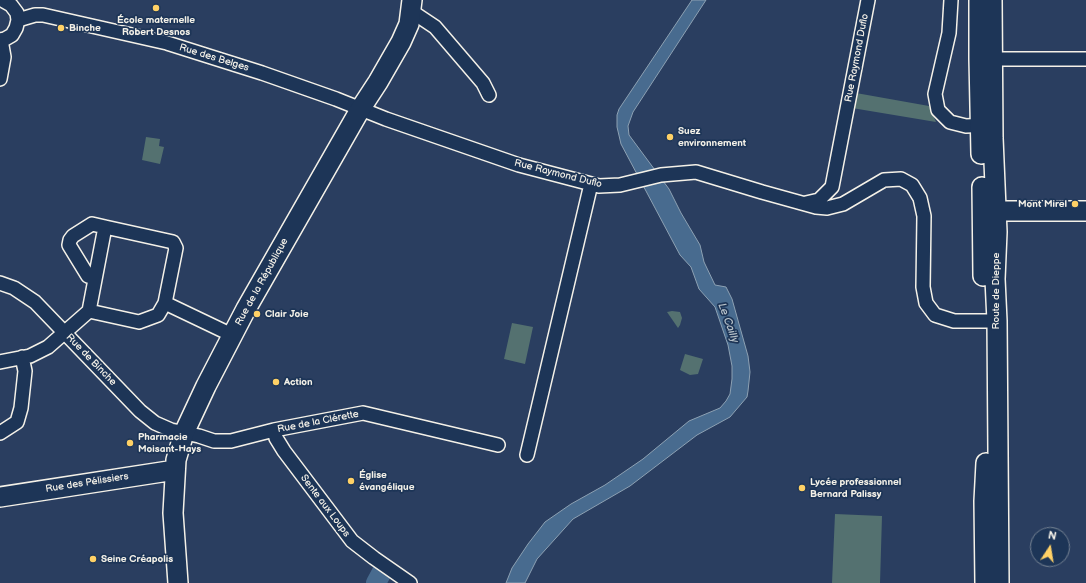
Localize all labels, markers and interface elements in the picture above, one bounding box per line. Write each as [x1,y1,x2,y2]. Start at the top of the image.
marker: École maternelle Robert Desnos [151,3,161,13]
street label: Rue Raymond Duflo [843,13,871,103]
place label: École maternelle Robert Desnos [117,14,195,38]
place label: Binche [69,22,101,34]
marker: Binche [56,23,66,33]
street label: Rue des Belges [178,42,250,74]
place label: Suez environnement [678,125,746,148]
marker: Suez environnement [665,132,675,142]
street label: Rue Raymond Duflo [513,157,603,191]
place label: Mont Mirel [1018,198,1067,210]
marker: Mont Mirel [1070,199,1080,209]
street label: Rue de la République [233,236,291,328]
street label: Route de Dieppe [990,252,1002,330]
water label: Le Cailly [715,301,741,345]
place label: Clair Joie [265,308,308,320]
marker: Clair Joie [252,309,262,319]
street label: Rue de Binche [63,332,119,388]
place label: Action [284,376,313,388]
marker: Action [271,377,281,387]
street label: Rue de la Clérette [276,408,360,436]
place label: Pharmacie Moisant-Hays [138,431,201,454]
marker: Pharmacie Moisant-Hays [125,438,135,448]
place label: Église évangélique [359,469,414,492]
street label: Rue des Pélissiers [45,471,129,495]
street label: Sente aux Loups [298,472,352,540]
marker: Église évangélique [346,476,356,486]
place label: Lycée professionnel Bernard Palissy [810,476,901,500]
marker: Lycée professionnel Bernard Palissy [797,483,807,493]
north arrow [1030,527,1070,567]
text: N [1047,529,1058,543]
place label: Seine Créapolis [101,553,173,565]
marker: Seine Créapolis [88,554,98,564]

